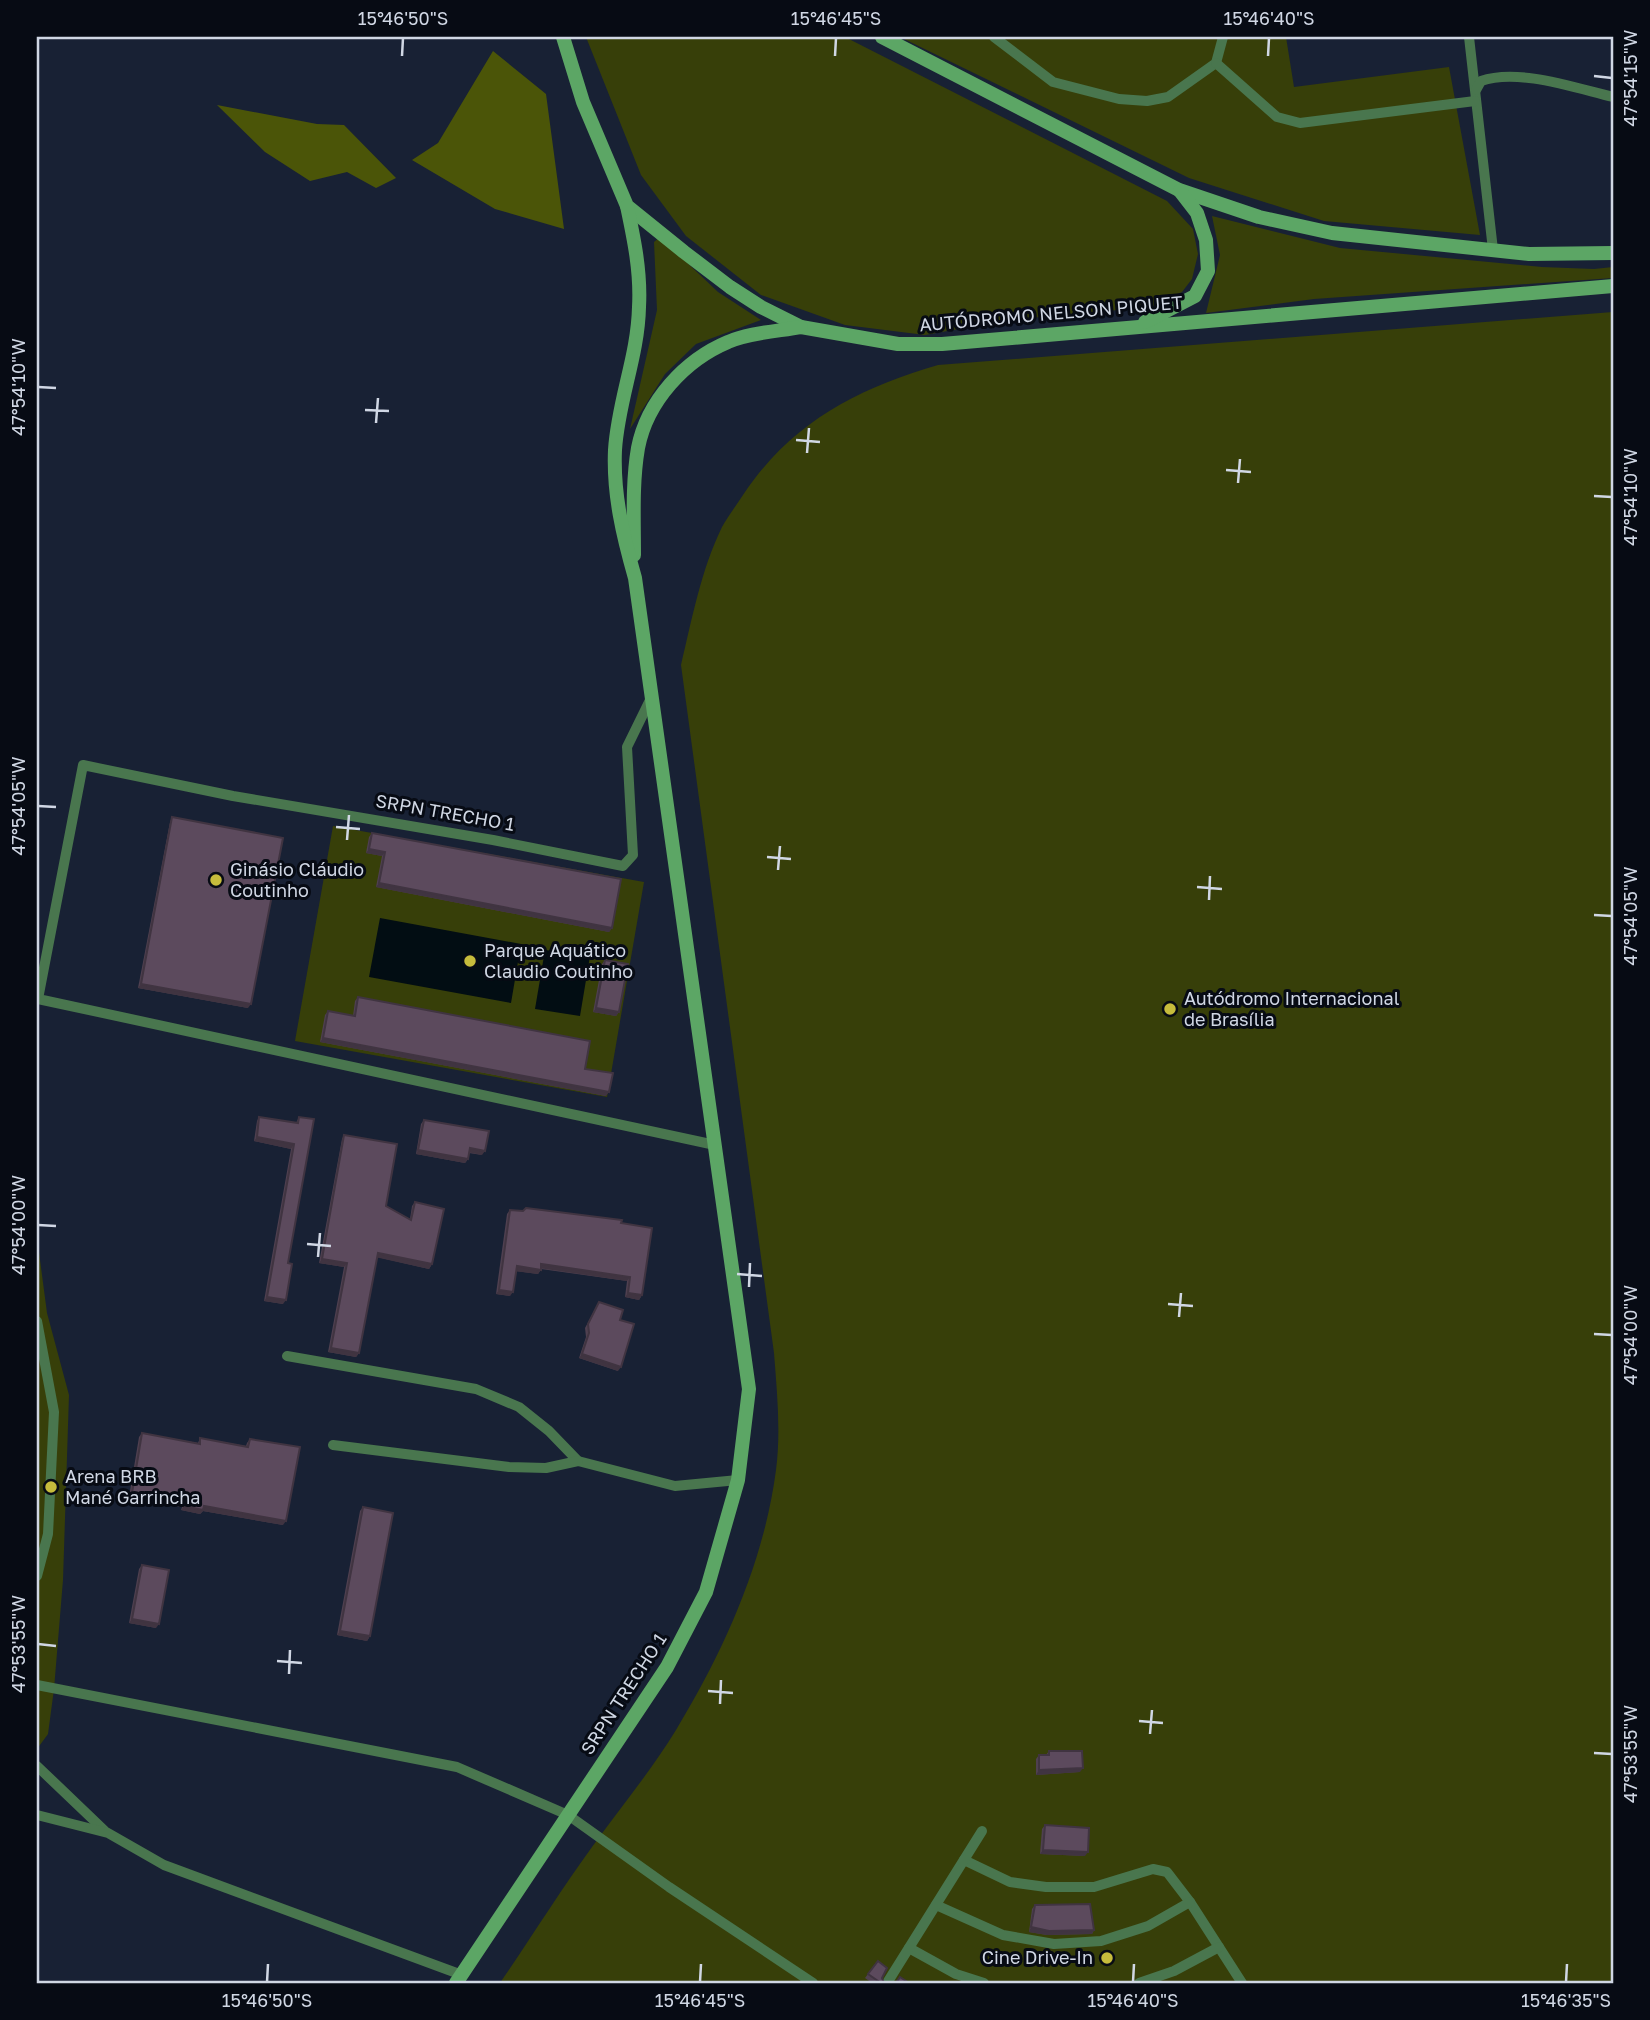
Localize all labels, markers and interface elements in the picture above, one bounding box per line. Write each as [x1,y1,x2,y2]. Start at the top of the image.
text: 15°46'50"S [358,7,448,29]
text: 15°46'45"S [791,7,881,29]
text: 15°46'40"S [1223,7,1315,29]
text: 47°54'15"W [1619,30,1641,126]
street label: AUTÓDROMO NELSON PIQUET [918,291,1183,335]
text: 47°54'10"W [7,338,29,436]
text: 47°54'10"W [1619,448,1641,546]
text: 47°54'05"W [7,756,29,856]
street label: SRPN TRECHO 1 [374,789,517,835]
place label: Ginásio Cláudio Coutinho [230,858,364,901]
text: 47°54'05"W [1619,866,1641,966]
marker: Ginásio Cláudio Coutinho [208,872,224,888]
place label: Parque Aquático Claudio Coutinho [484,939,633,982]
marker: Parque Aquático Claudio Coutinho [462,953,478,969]
place label: Autódromo Internacional de Brasília [1184,987,1400,1030]
marker: Autódromo Internacional de Brasília [1162,1001,1178,1017]
text: 47°54'00"W [7,1175,29,1275]
text: 47°54'00"W [1619,1285,1641,1385]
place label: Arena BRB Mané Garrincha [65,1465,201,1508]
marker: Arena BRB Mané Garrincha [43,1479,59,1495]
text: 47°53'55"W [7,1595,29,1693]
street label: SRPN TRECHO 1 [576,1628,671,1758]
text: 47°53'55"W [1619,1705,1641,1803]
place label: Cine Drive-In [982,1946,1093,1968]
marker: Cine Drive-In [1099,1950,1115,1966]
text: 15°46'50"S [222,1989,312,2011]
text: 15°46'45"S [655,1989,745,2011]
text: 15°46'40"S [1087,1989,1179,2011]
text: 15°46'35"S [1521,1989,1611,2011]

